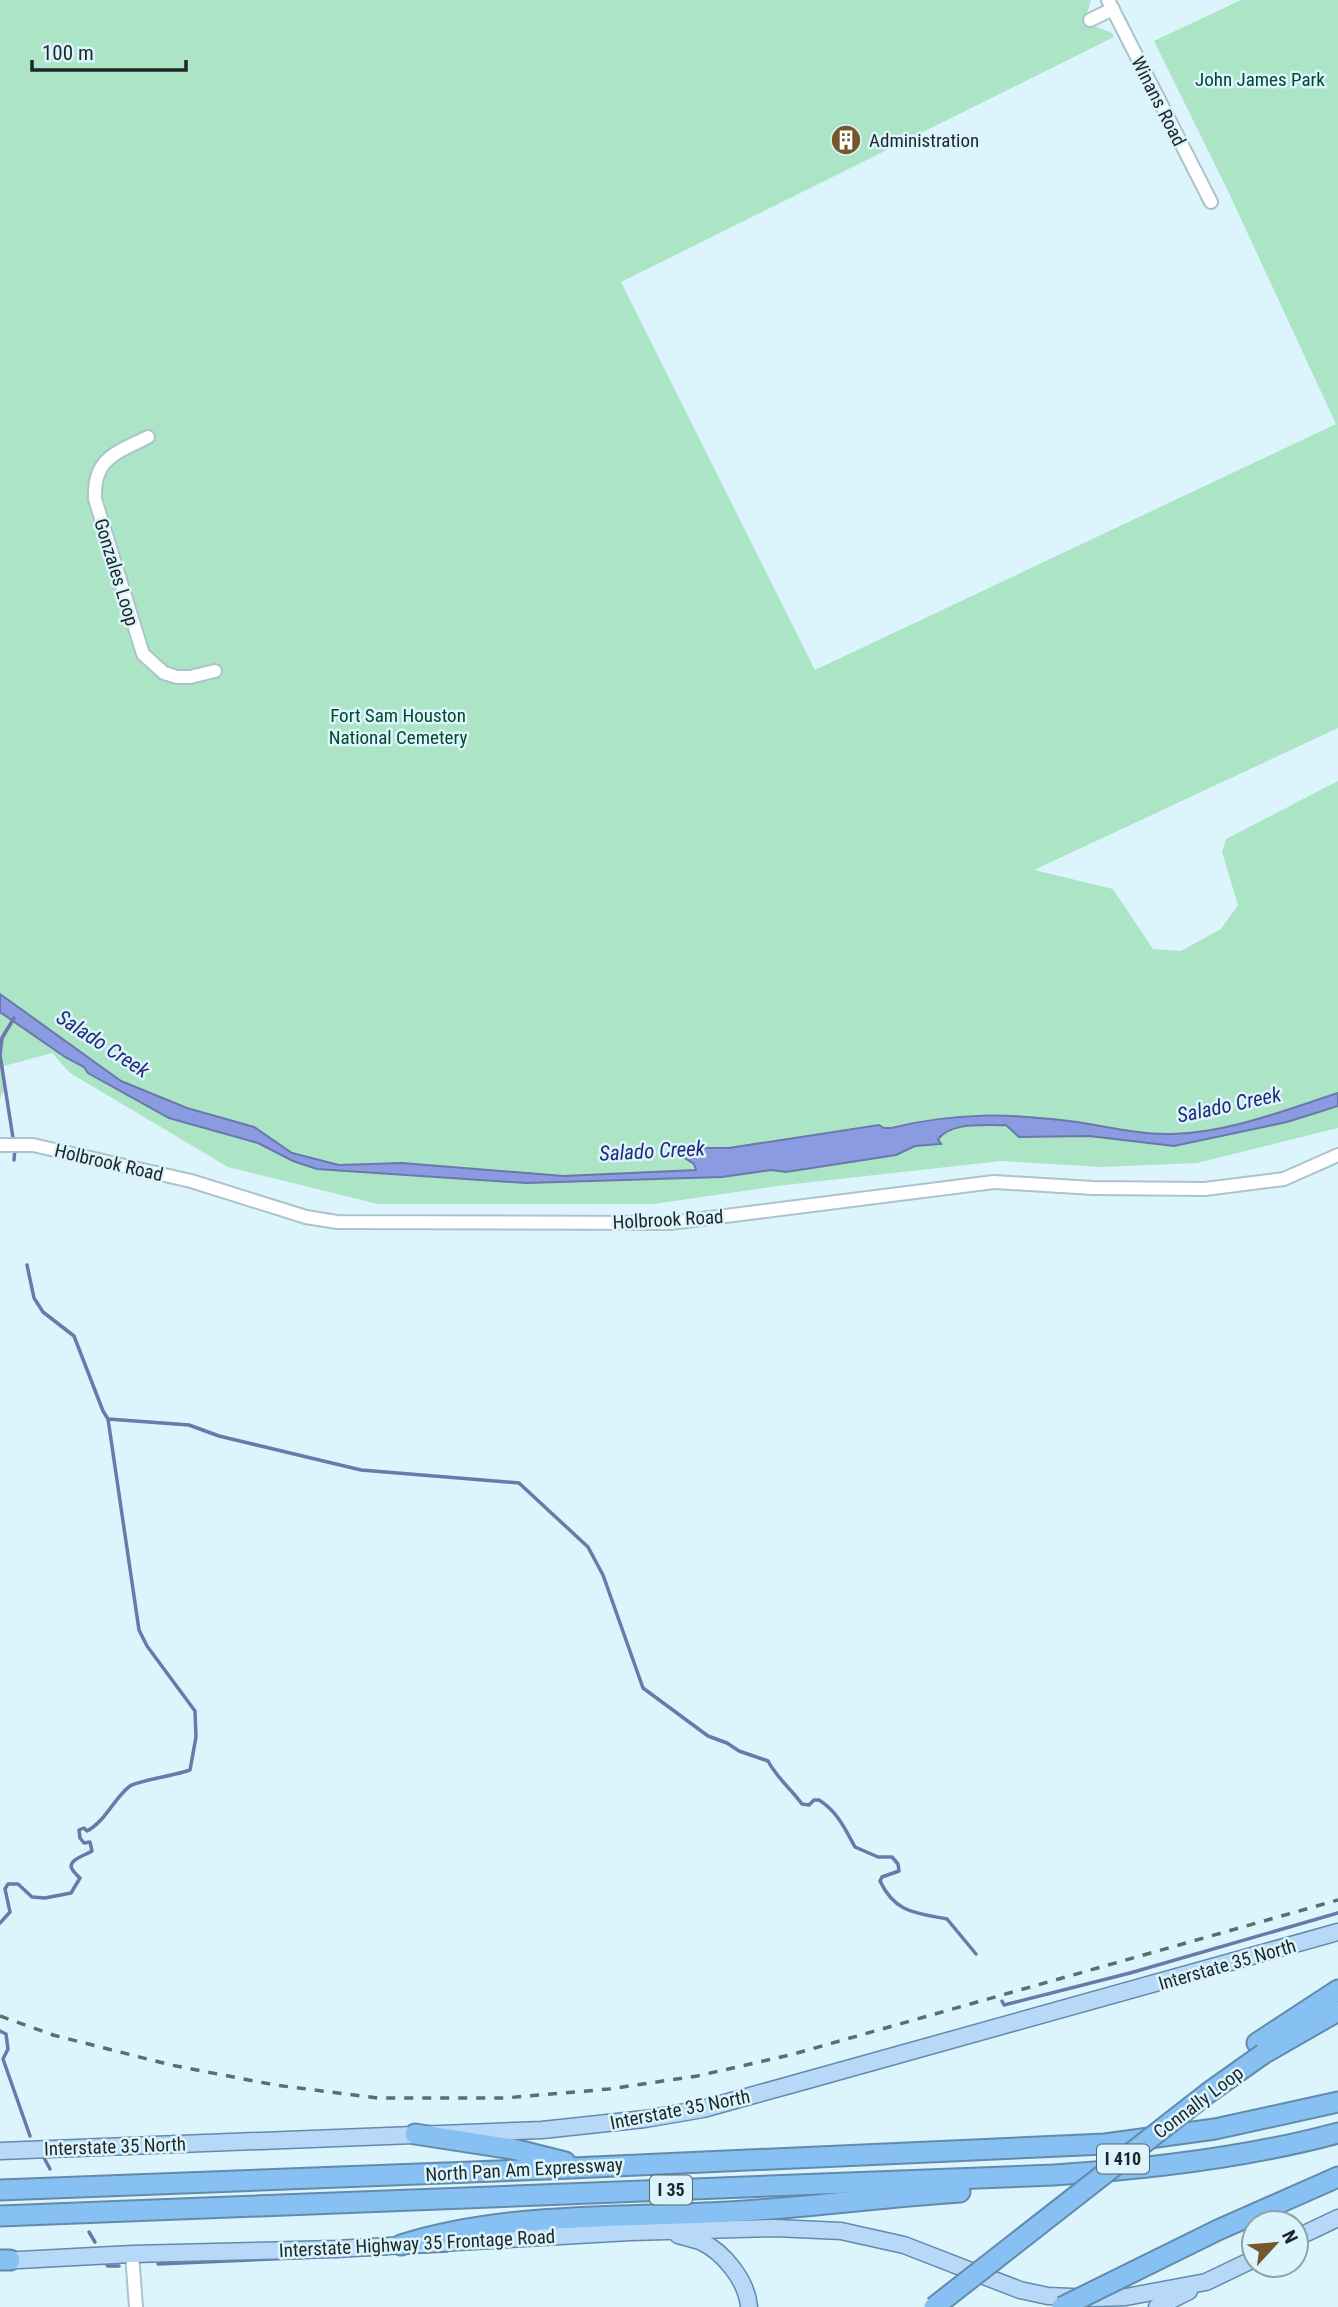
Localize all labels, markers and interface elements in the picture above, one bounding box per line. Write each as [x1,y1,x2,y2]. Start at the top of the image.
scale bar [32,28,186,72]
text: 100 m [42,41,94,65]
street label: Winans Road [1126,53,1191,150]
park label: John James Park [1195,68,1325,91]
building icon: Administration [829,123,863,157]
place label: Administration [869,129,979,152]
street label: Gonzales Loop [89,516,144,629]
park label: Fort Sam Houston National Cemetery [329,704,467,749]
water label: Salado Creek [52,1005,155,1083]
water label: Salado Creek [1175,1082,1284,1128]
water label: Salado Creek [599,1136,706,1166]
street label: Holbrook Road [52,1139,165,1186]
street label: Holbrook Road [612,1205,724,1234]
street label: Interstate 35 North [1156,1934,1299,1995]
street label: Connally Loop [1149,2061,1248,2144]
street label: Interstate 35 North [608,2085,752,2134]
street label: Interstate 35 North [44,2133,186,2160]
road number: I 410 [1097,2144,1149,2174]
street label: North Pan Am Expressway [425,2153,623,2186]
road number: I 35 [650,2176,692,2204]
north arrow [1240,2209,1310,2279]
street label: Interstate Highway 35 Frontage Road [278,2225,556,2262]
text: N [1277,2226,1303,2247]

